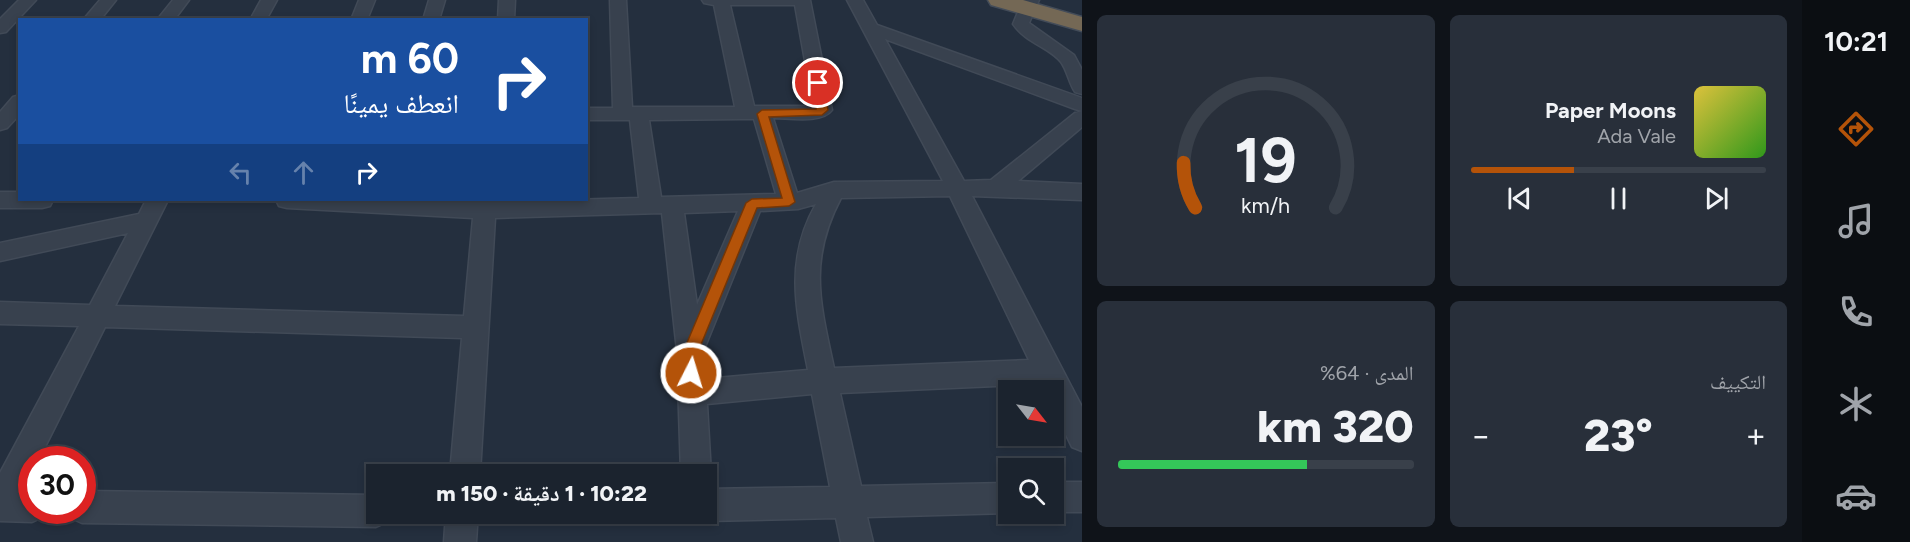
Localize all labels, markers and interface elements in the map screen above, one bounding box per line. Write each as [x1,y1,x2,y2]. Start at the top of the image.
text: 10:21 [1824,25,1888,58]
text: 60 m [361,33,459,84]
icon: right [480,42,558,120]
pin [792,57,843,108]
icon: arrive [801,66,834,99]
text: انعطف يمينًا [343,87,459,120]
text: Paper Moons [1545,97,1676,124]
icon: directions [1835,108,1877,150]
text: 19 [1234,123,1297,198]
text: Ada Vale [1597,124,1676,148]
icon: left [224,156,257,189]
icon: ahead [287,156,320,189]
icon: right [350,156,383,189]
icon: previous [1503,182,1536,215]
icon: pause [1602,182,1635,215]
icon: next [1700,182,1733,215]
text: km/h [1241,193,1290,218]
icon: music [1835,200,1877,242]
icon: phone [1835,291,1877,333]
position arrow [659,341,723,405]
text: المدى · 64% [1320,361,1414,385]
text: التكييف [1710,370,1766,394]
north arrow [998,380,1064,446]
map controls [998,380,1064,524]
icon: climate [1835,383,1877,425]
text: 320 km [1257,399,1414,453]
text: 23° [1584,408,1653,462]
text: − [1471,416,1491,455]
text: + [1745,416,1766,455]
speed limit sign: 30 [18,446,96,524]
button: search [998,458,1064,524]
icon: car [1835,475,1877,517]
text: 10:22 · 1 دقيقة · 150 m [436,480,647,507]

